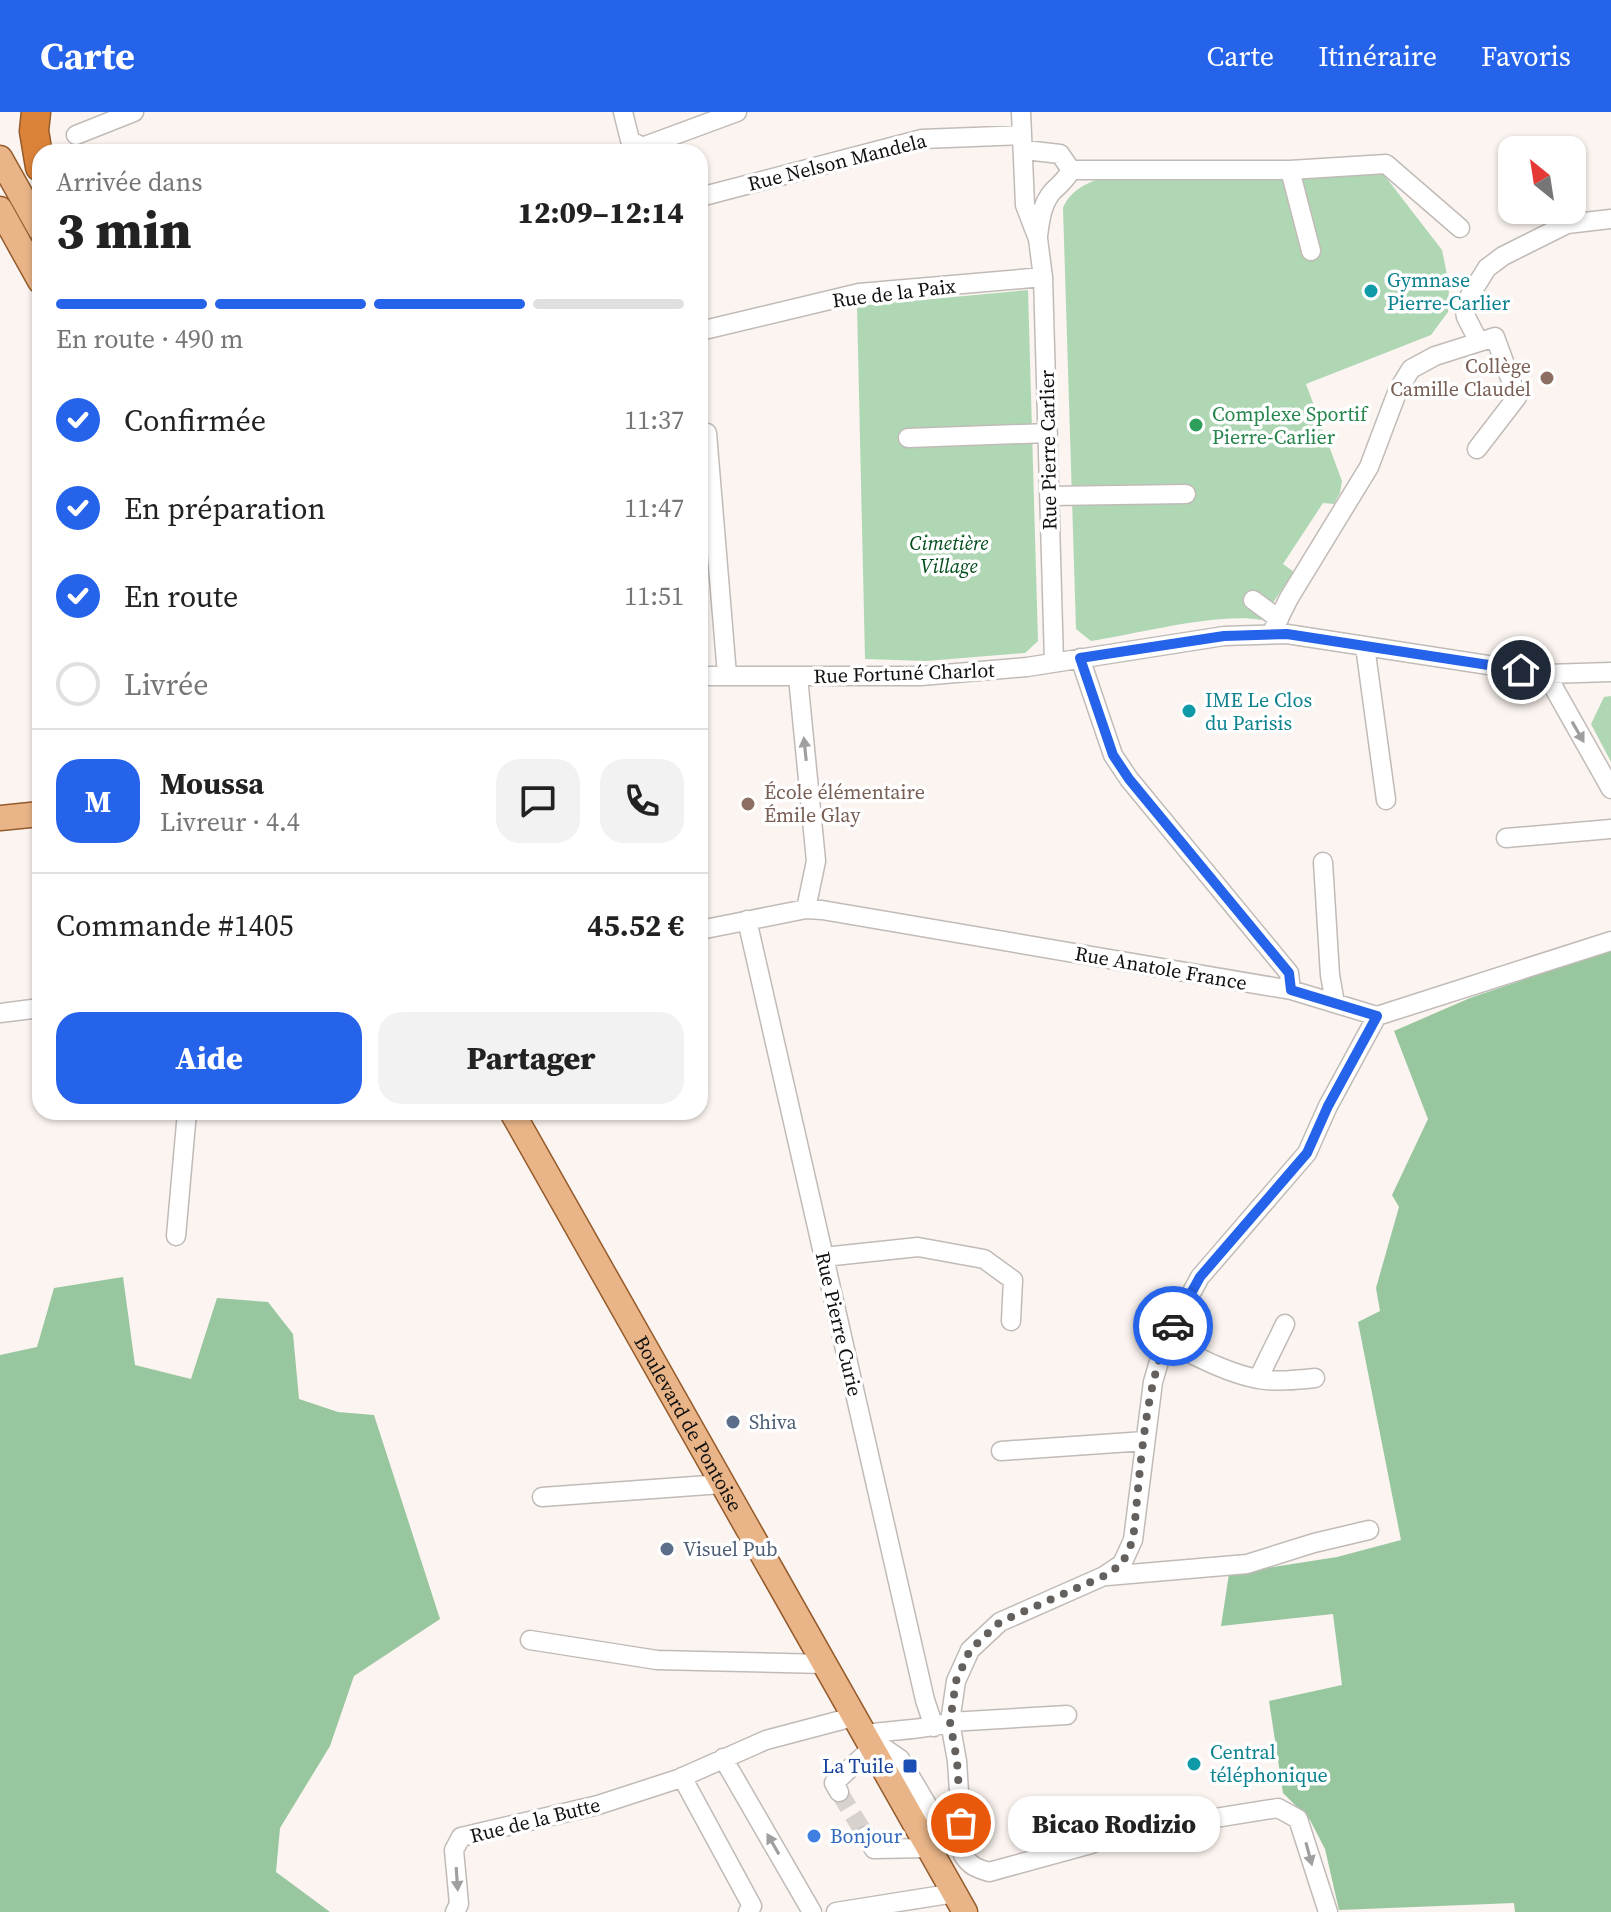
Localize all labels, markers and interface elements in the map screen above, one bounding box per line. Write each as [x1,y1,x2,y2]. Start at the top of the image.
text: Carte [40,30,135,82]
text: Carte [1207,37,1274,75]
text: Itinéraire [1318,37,1437,75]
text: Favoris [1481,37,1571,75]
street label: Rue Nelson Mandela [745,126,930,198]
north arrow [1498,136,1586,224]
map controls [1498,136,1586,224]
text: Arrivée dans [56,164,202,200]
text: 12:09–12:14 [517,192,684,233]
text: 3 min [56,194,192,265]
place label: Gymnase Pierre-Carlier [1387,266,1511,317]
street label: Rue de la Paix [831,271,958,314]
marker: Gymnase Pierre-Carlier [1362,282,1380,300]
text: En route · 490 m [56,321,244,357]
place label: Collège Camille Claudel [1390,352,1531,403]
street label: Rue Pierre Carlier [1033,369,1063,530]
marker: Collège Camille Claudel [1538,369,1556,387]
icon: check [56,398,100,442]
text: Confirmée [124,400,266,441]
place label: Complexe Sportif Pierre-Carlier [1212,400,1369,451]
text: 11:37 [624,402,684,438]
marker: Complexe Sportif Pierre-Carlier [1187,416,1205,434]
icon: check [56,486,100,530]
text: En préparation [124,488,326,529]
text: 11:47 [624,490,684,526]
park label: Cimetière Village [910,529,988,580]
icon: check [56,574,100,618]
text: En route [124,576,238,617]
text: 11:51 [624,578,684,614]
pin [1487,636,1555,704]
icon: home [1499,648,1543,692]
street label: Rue Fortuné Charlot [813,656,995,690]
text: Livrée [124,664,209,705]
place label: IME Le Clos du Parisis [1205,686,1312,737]
marker: IME Le Clos du Parisis [1180,702,1198,720]
one-way arrow [1572,720,1585,743]
one-way arrow [798,736,811,761]
button: chat [496,759,580,843]
button: phone [600,759,684,843]
text: Moussa [160,763,264,804]
place label: École élémentaire Émile Glay [764,778,925,829]
text: M [85,781,111,822]
marker: École élémentaire Émile Glay [739,795,757,813]
text: Livreur · 4.4 [160,804,300,840]
text: Commande #1405 [56,905,294,946]
text: 45.52 € [587,905,684,946]
street label: Rue Anatole France [1073,939,1249,997]
button: Aide [56,1012,362,1104]
button: Partager [378,1012,684,1104]
street label: Rue Pierre Curie [809,1249,869,1399]
courier [1133,1286,1213,1366]
icon: car [1151,1304,1195,1348]
street label: Boulevard de Pontoise [627,1330,749,1517]
place label: Shiva [749,1408,797,1436]
marker: Shiva [724,1413,742,1431]
place label: Visuel Pub [683,1535,778,1563]
marker: Visuel Pub [658,1540,676,1558]
place label: Central téléphonique [1210,1738,1328,1789]
place label: La Tuile [822,1752,894,1780]
marker: Central téléphonique [1185,1755,1203,1773]
marker: La Tuile [901,1757,919,1775]
pin [927,1789,995,1857]
street label: Rue de la Butte [467,1790,603,1850]
callout: Bicao Rodizio [1009,1795,1221,1851]
icon: bag [939,1801,983,1845]
text: Bicao Rodizio [1032,1806,1196,1842]
place label: Bonjour [830,1822,903,1850]
marker: Bonjour [805,1827,823,1845]
one-way arrow [766,1833,780,1856]
one-way arrow [1304,1842,1316,1867]
one-way arrow [451,1867,464,1892]

